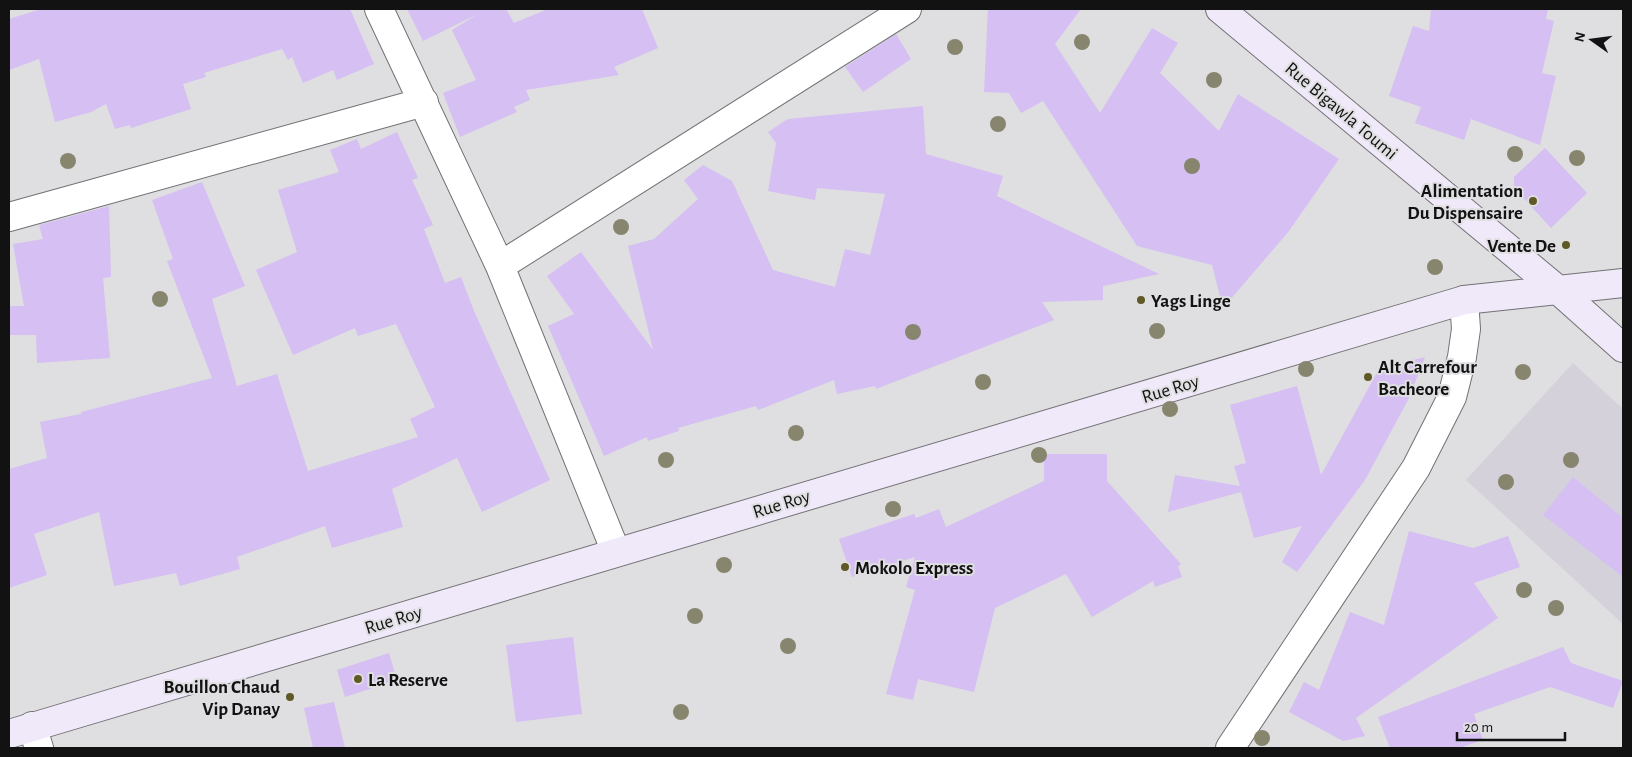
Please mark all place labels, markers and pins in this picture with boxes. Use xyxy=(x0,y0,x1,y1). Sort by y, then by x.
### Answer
place label: Alimentation Du Dispensaire xyxy=(1407,182,1523,223)
marker: Alimentation Du Dispensaire xyxy=(1527,195,1539,207)
place label: Vente De xyxy=(1487,237,1556,256)
marker: Vente De xyxy=(1560,239,1572,251)
place label: Yags Linge xyxy=(1151,292,1231,311)
marker: Yags Linge xyxy=(1135,294,1147,306)
place label: Alt Carrefour Bacheore xyxy=(1378,358,1477,399)
marker: Alt Carrefour Bacheore xyxy=(1362,371,1374,383)
place label: Mokolo Express xyxy=(855,559,973,578)
marker: Mokolo Express xyxy=(839,561,851,573)
place label: La Reserve xyxy=(368,671,448,690)
marker: La Reserve xyxy=(352,673,364,685)
place label: Bouillon Chaud Vip Danay xyxy=(164,678,280,719)
marker: Bouillon Chaud Vip Danay xyxy=(284,691,296,703)

